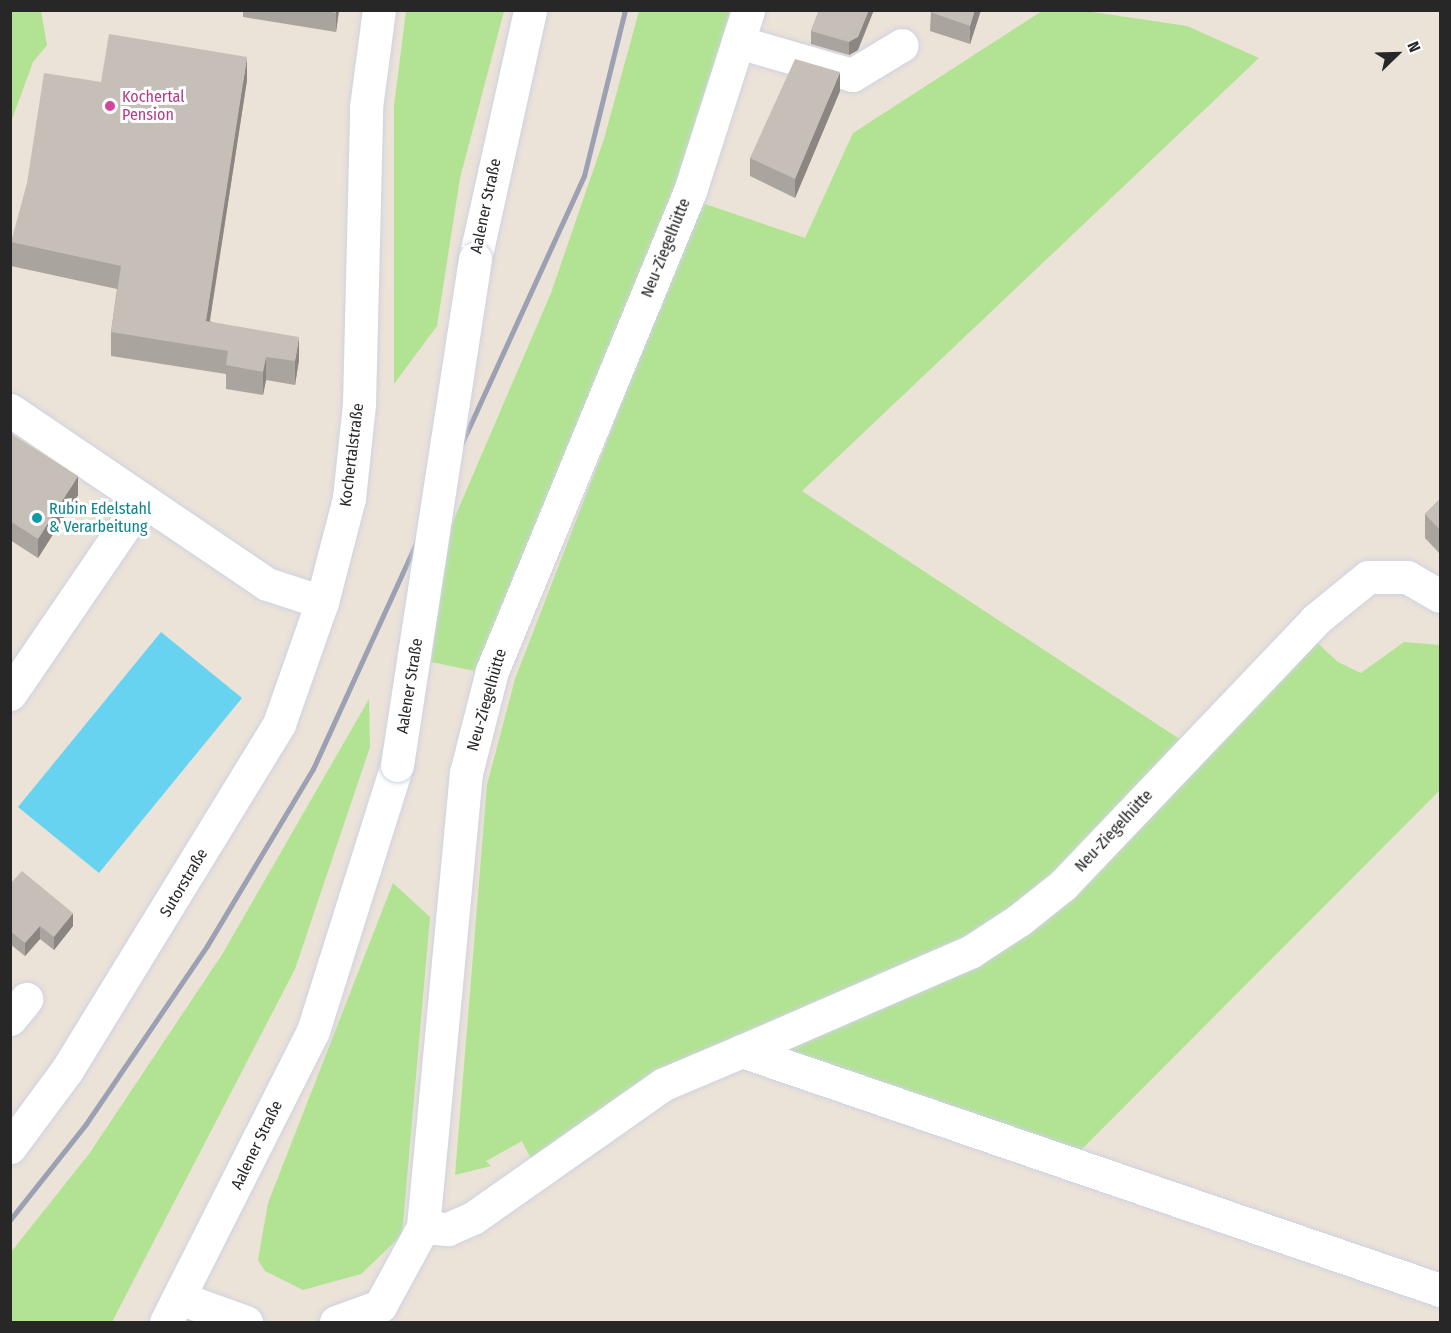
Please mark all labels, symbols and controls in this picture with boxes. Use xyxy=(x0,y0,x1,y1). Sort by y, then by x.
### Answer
north arrow xyxy=(1367,24,1427,84)
text: N xyxy=(1403,39,1425,55)
place label: Kochertal Pension xyxy=(122,87,184,125)
marker: Kochertal Pension xyxy=(103,99,117,113)
street label: Aalener Straße xyxy=(467,157,505,255)
street label: Neu-Ziegelhütte xyxy=(637,196,695,300)
street label: Kochertalstraße xyxy=(336,402,368,508)
place label: Rubin Edelstahl & Verarbeitung xyxy=(49,499,151,537)
marker: Rubin Edelstahl & Verarbeitung xyxy=(30,511,44,525)
street label: Aalener Straße xyxy=(393,637,427,735)
street label: Neu-Ziegelhütte xyxy=(463,647,511,753)
street label: Neu-Ziegelhütte xyxy=(1071,786,1157,876)
street label: Sutorstraße xyxy=(156,845,212,921)
street label: Aalener Straße xyxy=(227,1097,287,1193)

